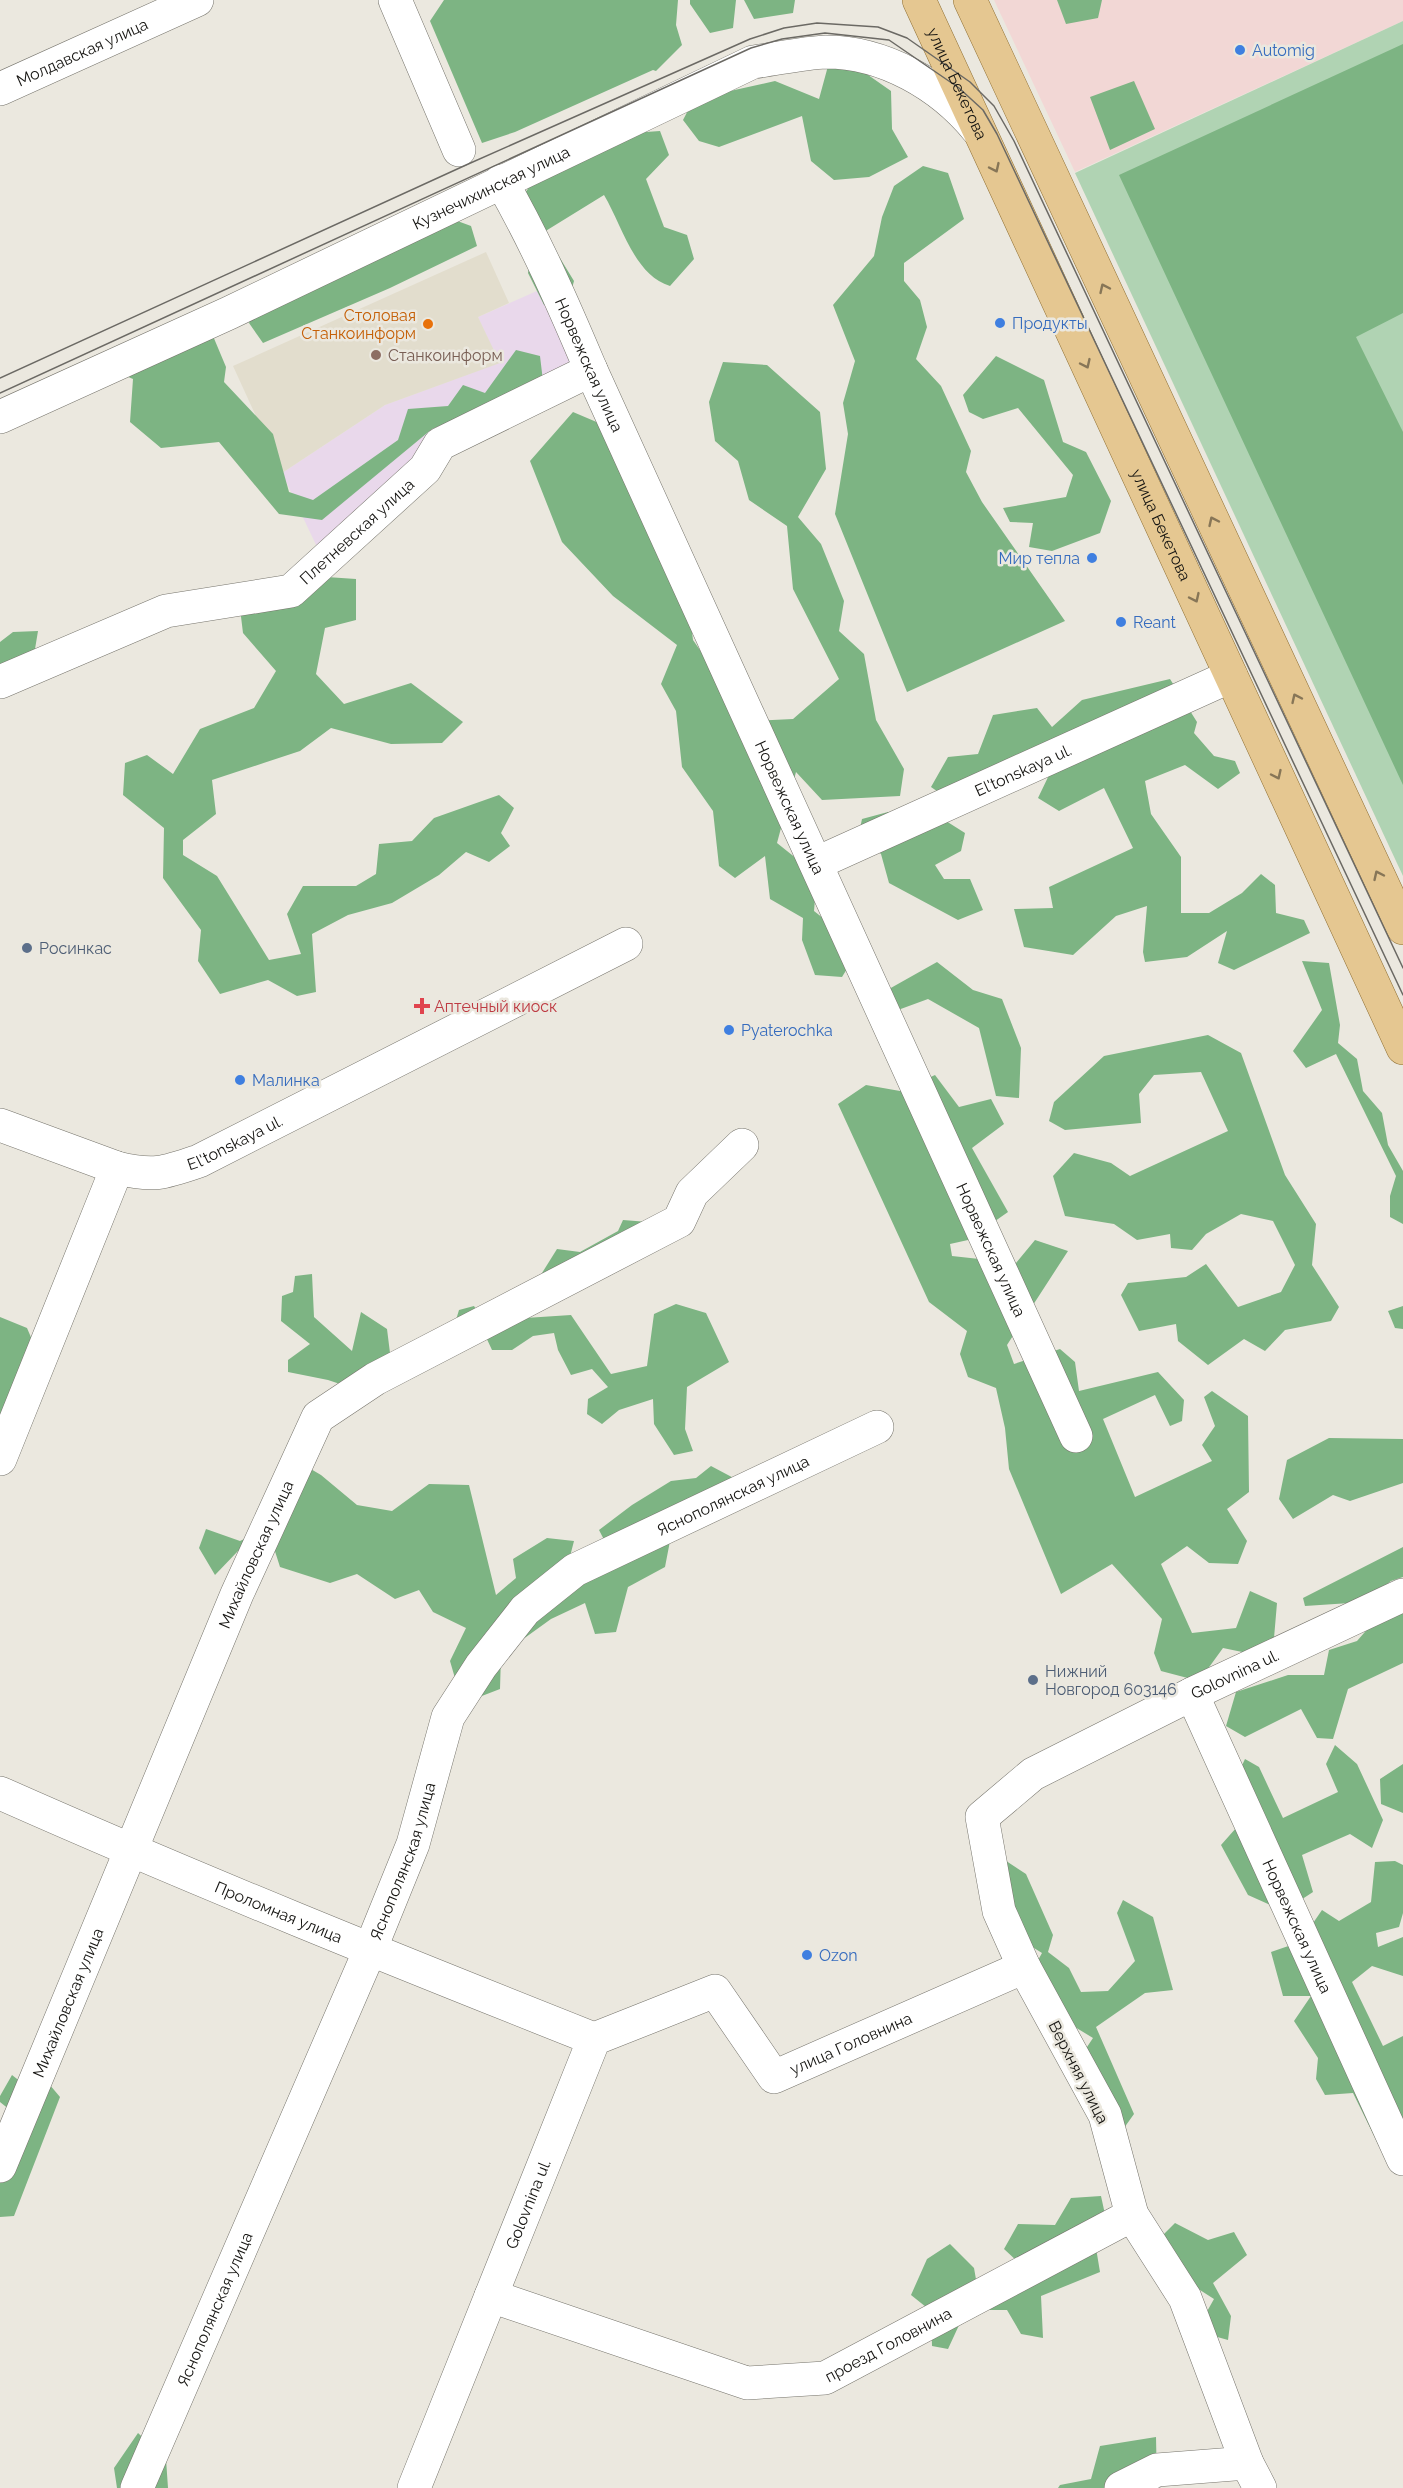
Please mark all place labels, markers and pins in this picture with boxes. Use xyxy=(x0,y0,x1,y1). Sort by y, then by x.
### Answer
place label: Automig xyxy=(1252,41,1315,60)
marker: Automig xyxy=(1233,43,1247,57)
place label: Столовая Станкоинформ xyxy=(301,306,416,343)
place label: Продукты xyxy=(1012,314,1088,333)
marker: Продукты xyxy=(993,316,1007,330)
marker: Столовая Станкоинформ xyxy=(421,317,435,331)
place label: Станкоинформ xyxy=(388,346,503,365)
marker: Станкоинформ xyxy=(369,348,383,362)
place label: Мир тепла xyxy=(999,549,1080,568)
marker: Мир тепла xyxy=(1085,551,1099,565)
place label: Reant xyxy=(1133,613,1177,632)
marker: Reant xyxy=(1114,615,1128,629)
place label: Росинкас xyxy=(39,939,112,958)
marker: Росинкас xyxy=(20,941,34,955)
place label: Аптечный киоск xyxy=(434,997,557,1016)
marker: Аптечный киоск xyxy=(415,999,429,1013)
place label: Pyaterochka xyxy=(741,1021,833,1040)
marker: Pyaterochka xyxy=(722,1023,736,1037)
place label: Малинка xyxy=(252,1071,320,1090)
marker: Малинка xyxy=(233,1073,247,1087)
place label: Нижний Новгород 603146 xyxy=(1045,1662,1177,1699)
marker: Нижний Новгород 603146 xyxy=(1026,1673,1040,1687)
place label: Ozon xyxy=(819,1946,858,1965)
marker: Ozon xyxy=(800,1948,814,1962)

